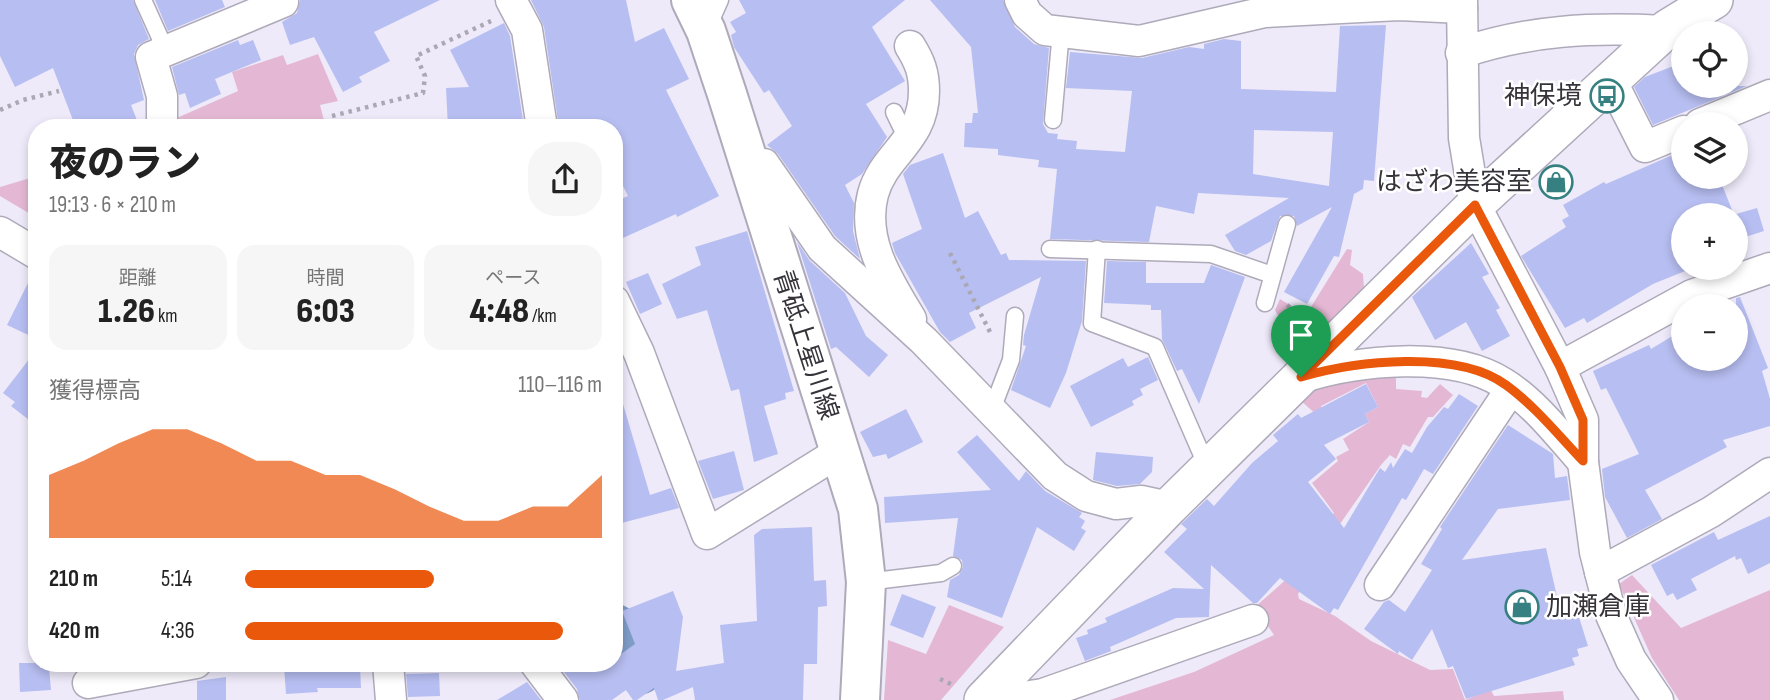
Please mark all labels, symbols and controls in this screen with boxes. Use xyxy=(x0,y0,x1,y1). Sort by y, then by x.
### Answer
map controls xyxy=(1671,21,1748,371)
button: locate xyxy=(1671,21,1748,98)
bus stop icon: 神保境 xyxy=(1588,77,1626,115)
place label: 神保境 xyxy=(1504,81,1582,112)
button: layers xyxy=(1671,112,1748,189)
text: 夜のラン xyxy=(49,142,201,187)
button: share xyxy=(528,142,602,216)
shop icon: はざわ美容室 xyxy=(1537,163,1575,201)
place label: はざわ美容室 xyxy=(1376,167,1532,198)
text: 19:13 · 6 × 210 m xyxy=(49,191,176,219)
button: + xyxy=(1671,203,1748,280)
street label: 青砥上星川線 xyxy=(766,266,844,424)
text: 距離 xyxy=(119,267,157,290)
text: 時間 xyxy=(306,267,345,290)
text: ペース xyxy=(485,267,541,290)
text: 1.26 xyxy=(98,290,155,333)
text: 6:03 xyxy=(296,290,355,333)
text: 4:48 xyxy=(470,290,529,333)
button: − xyxy=(1671,294,1748,371)
text: km xyxy=(155,305,178,328)
text: /km xyxy=(529,305,557,328)
pin xyxy=(1271,305,1331,377)
icon: arrive xyxy=(1282,316,1320,354)
text: 110–116 m xyxy=(518,371,602,399)
text: 獲得標高 xyxy=(49,377,141,405)
text: 210 m xyxy=(49,565,98,593)
text: 5:14 xyxy=(161,565,192,593)
shop icon: 加瀬倉庫 xyxy=(1503,588,1541,626)
place label: 加瀬倉庫 xyxy=(1546,592,1650,623)
text: 420 m xyxy=(49,617,100,645)
text: 4:36 xyxy=(161,617,195,645)

